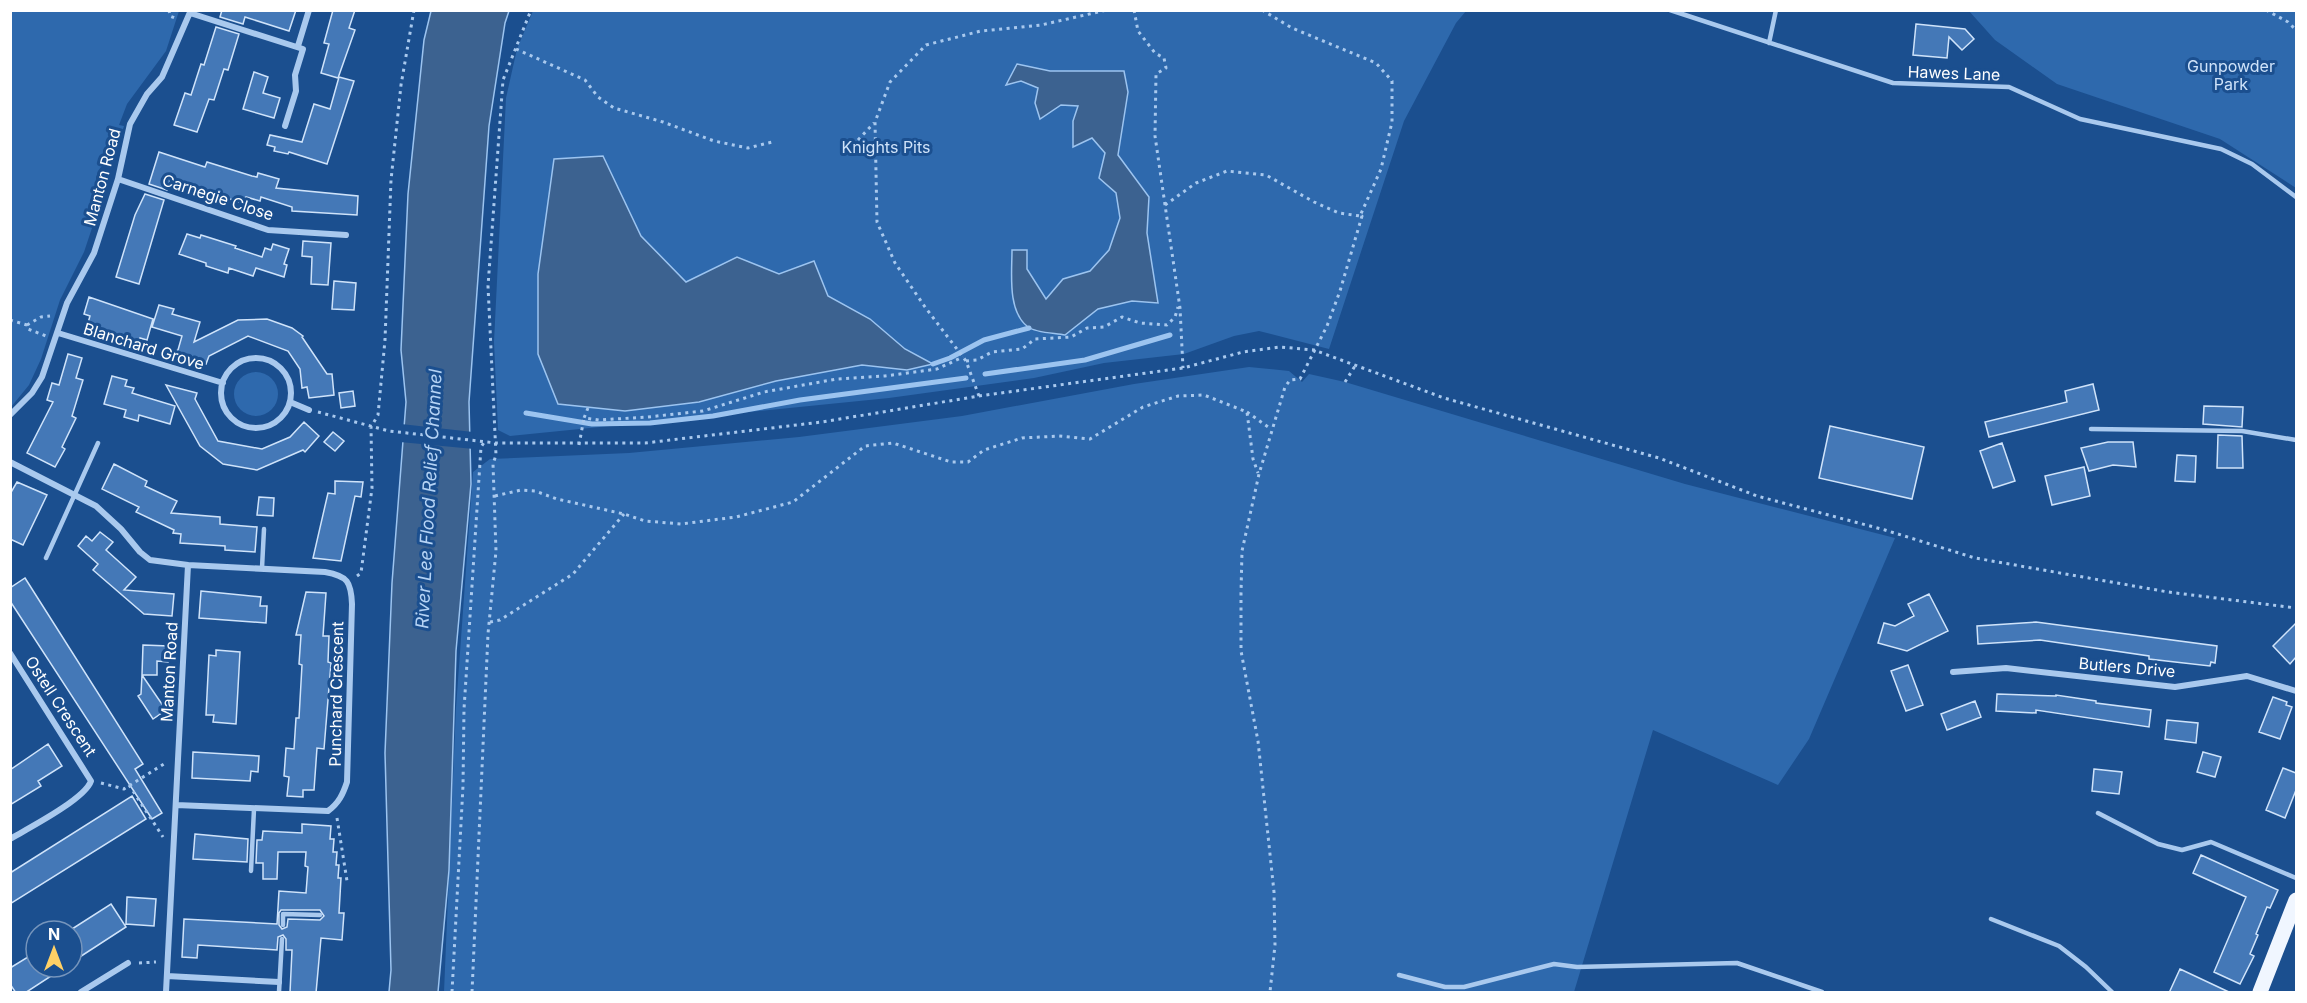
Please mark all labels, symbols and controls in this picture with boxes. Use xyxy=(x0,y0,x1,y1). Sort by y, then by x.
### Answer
park label: Gunpowder Park xyxy=(2187,56,2275,94)
street label: Hawes Lane xyxy=(1907,61,2001,85)
street label: Manton Road xyxy=(79,126,125,228)
park label: Knights Pits xyxy=(842,137,931,157)
street label: Carnegie Close xyxy=(160,170,276,224)
street label: Blanchard Grove xyxy=(81,318,207,374)
water label: River Lee Flood Relief Channel xyxy=(411,368,446,629)
street label: Manton Road xyxy=(156,621,182,723)
street label: Punchard Crescent xyxy=(325,621,347,767)
street label: Ostell Crescent xyxy=(21,652,101,760)
street label: Butlers Drive xyxy=(2078,653,2176,681)
north arrow xyxy=(24,919,84,979)
text: N xyxy=(48,924,60,944)

